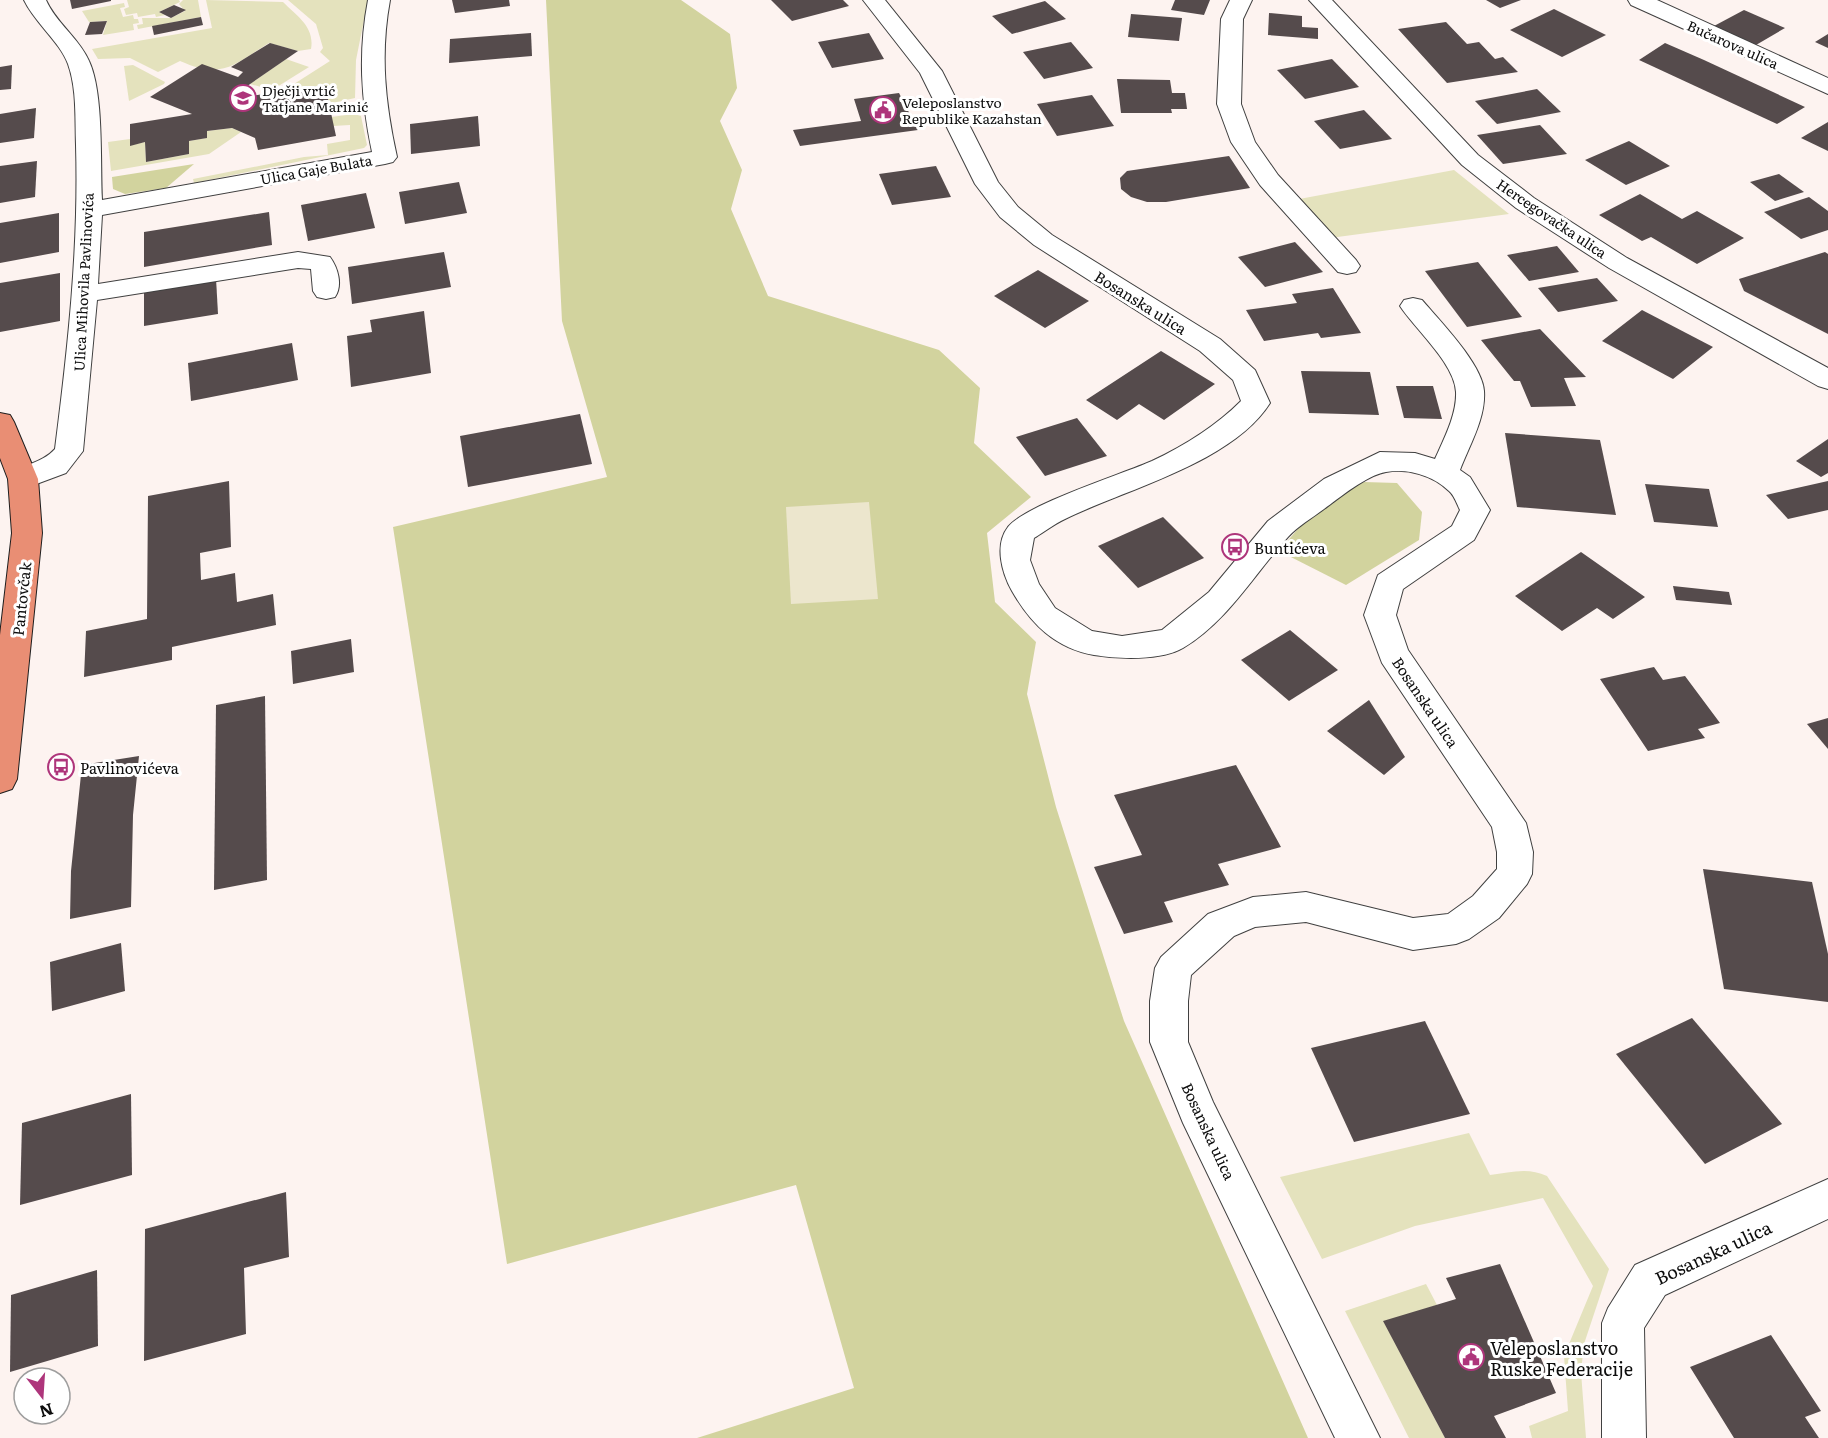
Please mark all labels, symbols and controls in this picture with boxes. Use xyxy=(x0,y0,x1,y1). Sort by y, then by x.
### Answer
street label: Bučarova ulica xyxy=(1684,15,1782,73)
place label: Dječji vrtić Tatjane Marinić xyxy=(262,80,368,116)
school or university icon: Dječji vrtić Tatjane Marinić xyxy=(228,83,258,113)
place label: Veleposlanstvo Republike Kazahstan xyxy=(902,92,1042,128)
public building icon: Veleposlanstvo Republike Kazahstan xyxy=(868,95,898,125)
street label: Ulica Gaje Bulata xyxy=(258,149,374,189)
street label: Hercegovačka ulica xyxy=(1493,174,1611,263)
street label: Ulica Mihovila Pavlinovića xyxy=(68,192,98,372)
street label: Bosanska ulica xyxy=(1090,264,1192,340)
bus stop icon: Buntićeva xyxy=(1220,532,1250,562)
place label: Buntićeva xyxy=(1254,536,1327,559)
street label: Pantovčak xyxy=(6,560,36,637)
street label: Bosanska ulica xyxy=(1387,652,1465,753)
bus stop icon: Pavlinovićeva xyxy=(46,752,76,782)
place label: Pavlinovićeva xyxy=(80,756,180,779)
street label: Bosanska ulica xyxy=(1176,1079,1242,1184)
street label: Bosanska ulica xyxy=(1650,1213,1776,1291)
place label: Veleposlanstvo Ruske Federacije xyxy=(1490,1334,1633,1382)
public building icon: Veleposlanstvo Ruske Federacije xyxy=(1456,1342,1486,1372)
north arrow xyxy=(12,1366,72,1426)
text: N xyxy=(37,1398,57,1425)

